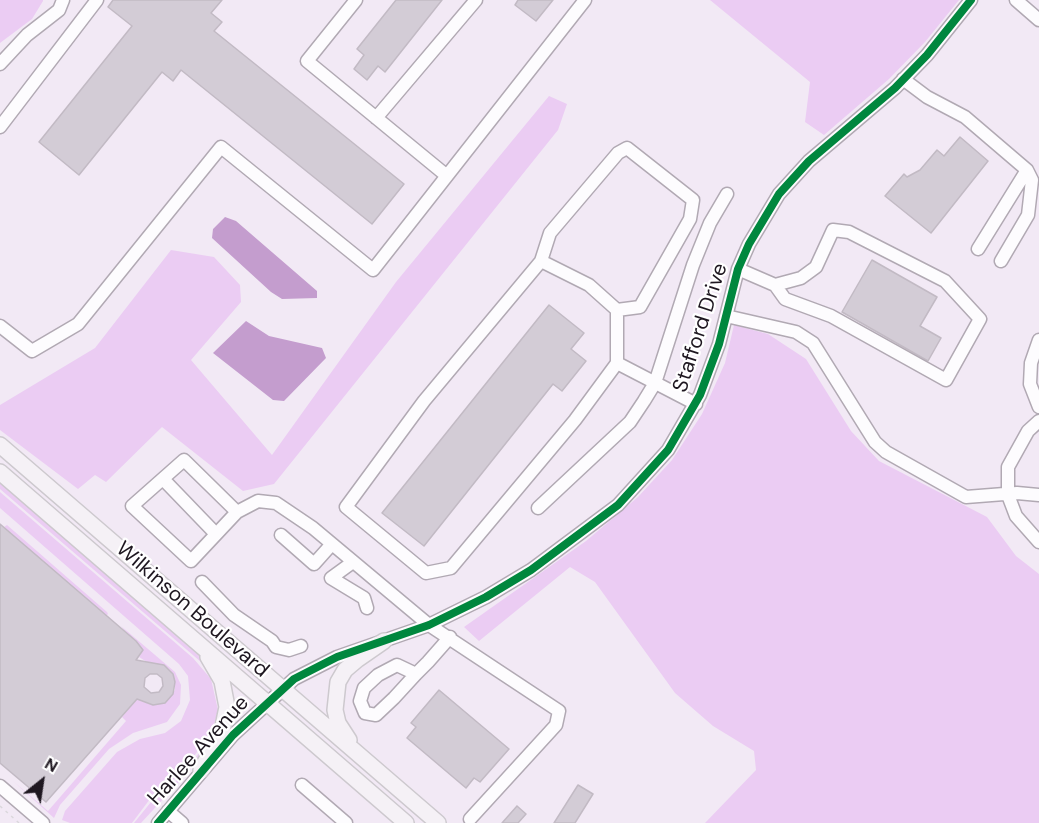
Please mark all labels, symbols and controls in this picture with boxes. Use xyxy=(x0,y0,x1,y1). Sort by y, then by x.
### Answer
street label: Stafford Drive xyxy=(668,260,734,396)
street label: Wilkinson Boulevard xyxy=(110,537,274,683)
street label: Harlee Avenue xyxy=(143,691,255,811)
north arrow xyxy=(12,751,72,811)
text: N xyxy=(41,753,62,777)

